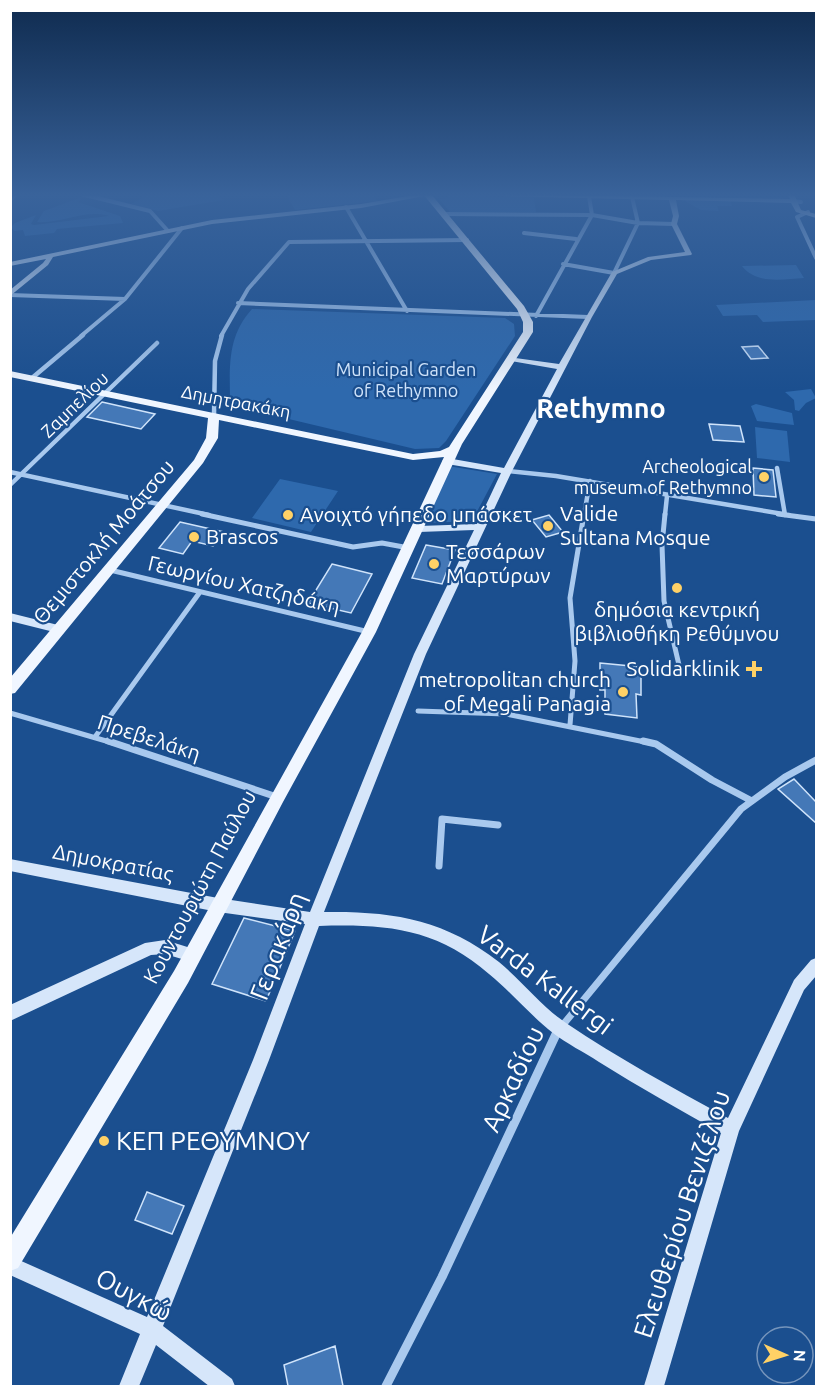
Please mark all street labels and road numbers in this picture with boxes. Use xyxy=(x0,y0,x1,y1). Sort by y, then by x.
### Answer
street label: Ζαμπελίου xyxy=(37,367,112,441)
street label: Δημητρακάκη xyxy=(180,381,293,421)
street label: Θεμιστοκλή Μοάτσου xyxy=(28,454,179,628)
street label: Γεωργίου Χατζηδάκη xyxy=(146,550,343,618)
street label: Πρεβελάκη xyxy=(95,709,204,765)
street label: Κουντουριώτη Παύλου xyxy=(138,786,260,987)
street label: Δημοκρατίας xyxy=(51,839,176,886)
street label: Γερακάρη xyxy=(244,888,311,1004)
street label: Varda Kallergi xyxy=(472,919,619,1040)
street label: Αρκαδίου xyxy=(476,1021,550,1136)
street label: Ελευθερίου Βενιζέλου xyxy=(628,1086,736,1342)
street label: Ουγκώ xyxy=(91,1262,177,1327)

